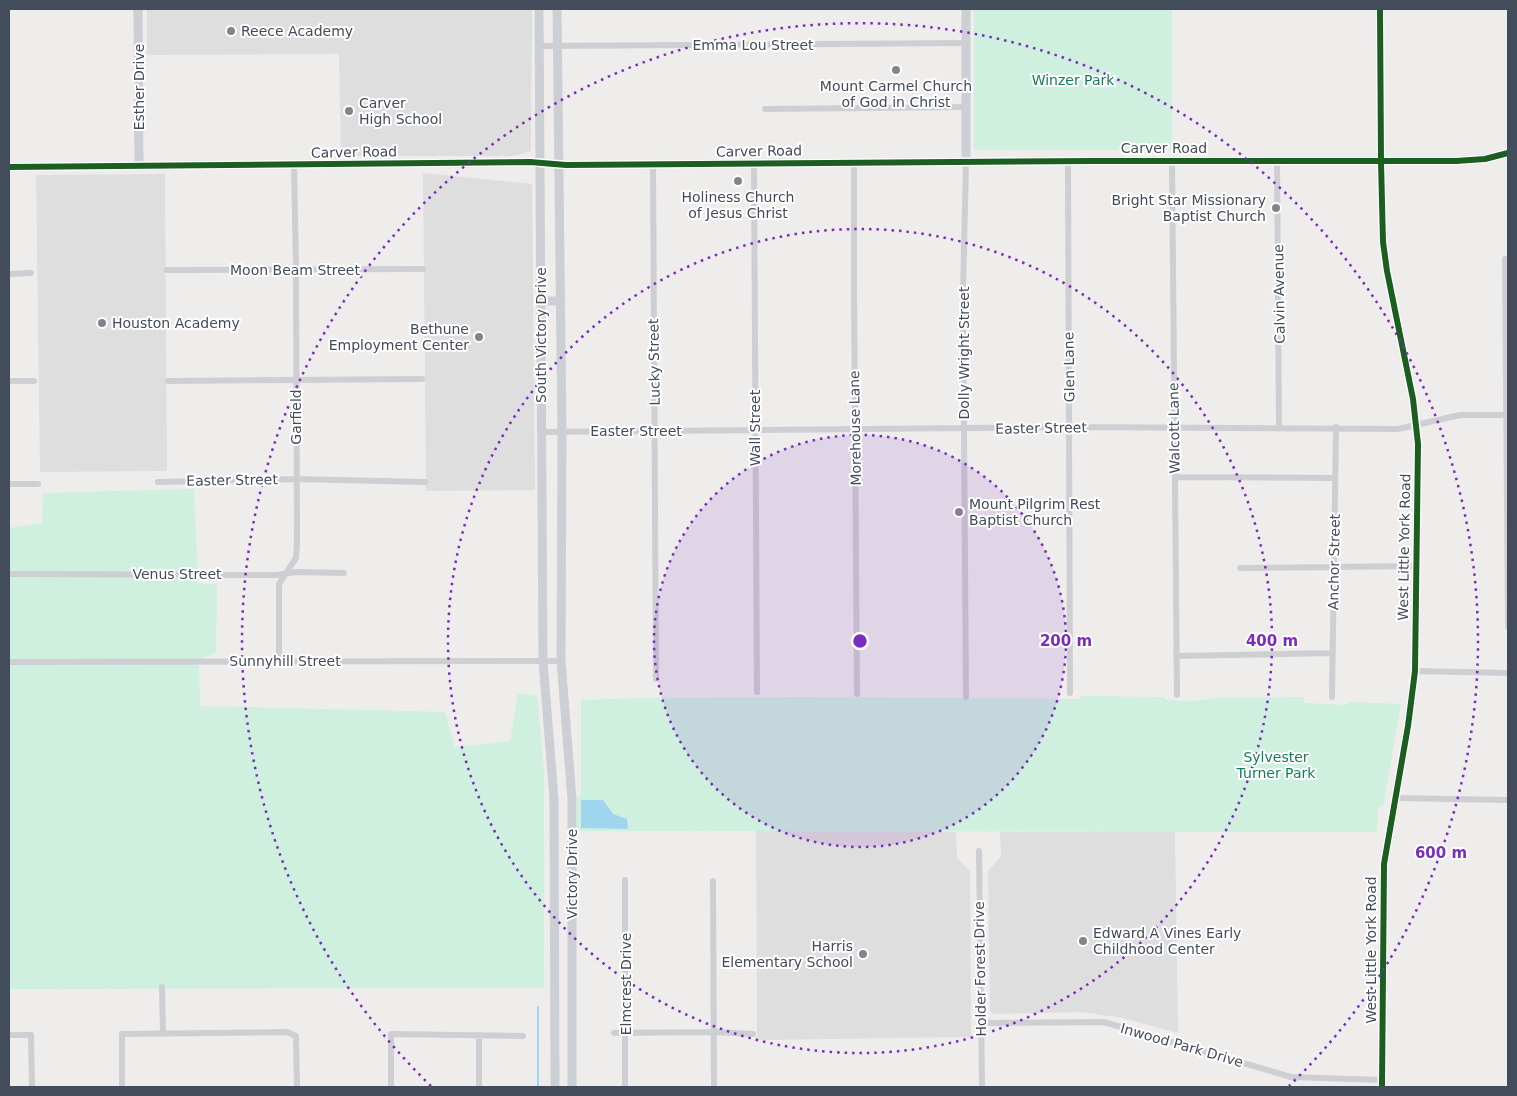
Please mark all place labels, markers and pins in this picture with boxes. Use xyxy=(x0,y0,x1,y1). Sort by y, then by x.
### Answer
place label: Reece Academy xyxy=(241,23,353,39)
marker: Reece Academy xyxy=(225,25,237,37)
marker: Mount Carmel Church of God in Christ xyxy=(890,64,902,76)
place label: Mount Carmel Church of God in Christ xyxy=(820,78,972,110)
place label: Carver High School xyxy=(359,95,442,127)
marker: Carver High School xyxy=(343,105,355,117)
marker: Holiness Church of Jesus Christ xyxy=(732,175,744,187)
place label: Holiness Church of Jesus Christ xyxy=(682,189,794,221)
place label: Bright Star Missionary Baptist Church xyxy=(1111,192,1266,224)
marker: Bright Star Missionary Baptist Church xyxy=(1270,202,1282,214)
place label: Houston Academy xyxy=(112,315,240,331)
marker: Houston Academy xyxy=(96,317,108,329)
place label: Bethune Employment Center xyxy=(329,321,469,353)
marker: Bethune Employment Center xyxy=(473,331,485,343)
place label: Mount Pilgrim Rest Baptist Church xyxy=(969,496,1101,528)
marker: Mount Pilgrim Rest Baptist Church xyxy=(953,506,965,518)
centre of rings xyxy=(851,632,869,650)
place label: Edward A Vines Early Childhood Center xyxy=(1093,925,1241,957)
marker: Edward A Vines Early Childhood Center xyxy=(1077,935,1089,947)
place label: Harris Elementary School xyxy=(721,938,853,970)
marker: Harris Elementary School xyxy=(857,948,869,960)

